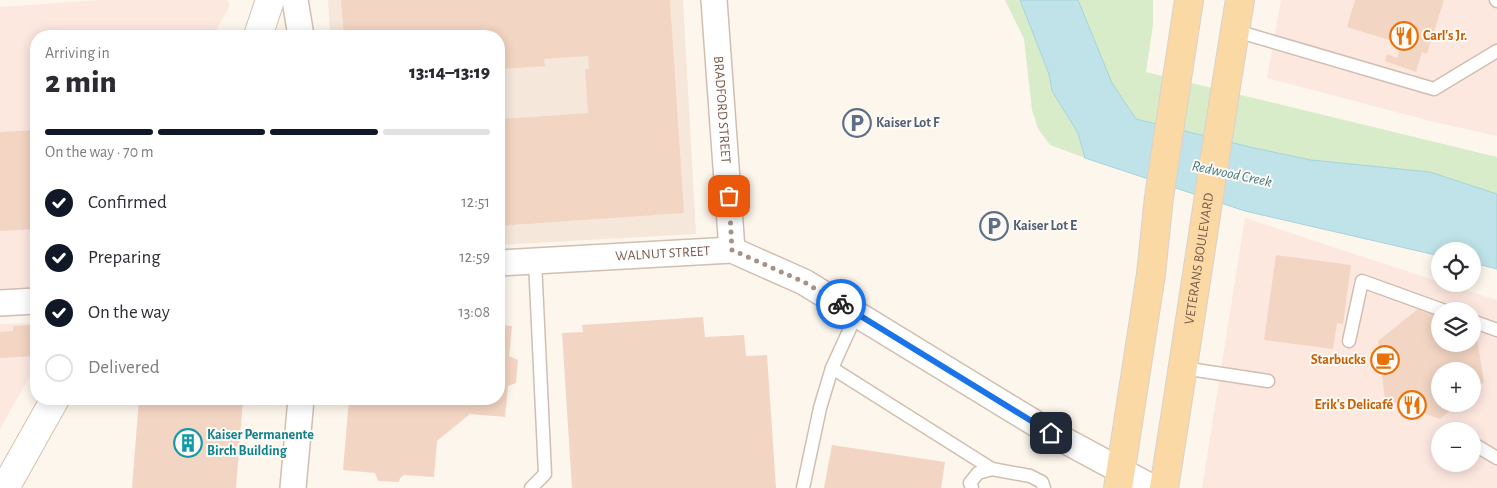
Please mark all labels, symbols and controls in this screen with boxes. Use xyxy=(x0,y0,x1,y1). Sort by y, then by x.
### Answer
restaurant icon: Carl's Jr. xyxy=(1389,21,1419,51)
place label: Carl's Jr. xyxy=(1423,29,1467,43)
text: Arriving in xyxy=(45,45,110,61)
street label: BRADFORD STREET xyxy=(711,55,733,164)
text: 13:14–13:19 xyxy=(409,63,490,82)
text: 2 min xyxy=(45,66,117,98)
parking icon: Kaiser Lot F xyxy=(842,108,872,138)
place label: Kaiser Lot F xyxy=(876,116,940,130)
text: On the way · 70 m xyxy=(45,144,154,160)
water label: Redwood Creek xyxy=(1191,158,1273,190)
pin xyxy=(708,175,750,217)
icon: bag xyxy=(715,182,743,210)
icon: check xyxy=(45,189,73,217)
street label: VETERANS BOULEVARD xyxy=(1182,192,1216,325)
text: Confirmed xyxy=(88,193,167,212)
text: 12:51 xyxy=(461,194,490,210)
parking icon: Kaiser Lot E xyxy=(979,211,1009,241)
place label: Kaiser Lot E xyxy=(1013,219,1077,233)
map controls xyxy=(1431,242,1481,472)
button: locate xyxy=(1431,242,1481,292)
icon: check xyxy=(45,244,73,272)
street label: WALNUT STREET xyxy=(615,244,711,264)
text: Preparing xyxy=(88,248,161,267)
text: 12:59 xyxy=(459,249,490,265)
courier xyxy=(816,279,866,329)
icon: bike xyxy=(827,290,855,318)
icon: check xyxy=(45,299,73,327)
button: layers xyxy=(1431,302,1481,352)
text: On the way xyxy=(88,303,170,322)
text: 13:08 xyxy=(458,304,490,320)
cafe icon: Starbucks xyxy=(1370,345,1400,375)
place label: Starbucks xyxy=(1311,353,1366,367)
text: Delivered xyxy=(88,358,160,377)
button: + xyxy=(1431,362,1481,412)
restaurant icon: Erik's Delicafé xyxy=(1397,390,1427,420)
place label: Erik's Delicafé xyxy=(1314,398,1393,412)
pin xyxy=(1030,412,1072,454)
icon: home xyxy=(1037,419,1065,447)
button: − xyxy=(1431,422,1481,472)
building icon: Kaiser Permanente Birch Building xyxy=(173,428,203,458)
place label: Kaiser Permanente Birch Building xyxy=(207,428,314,458)

